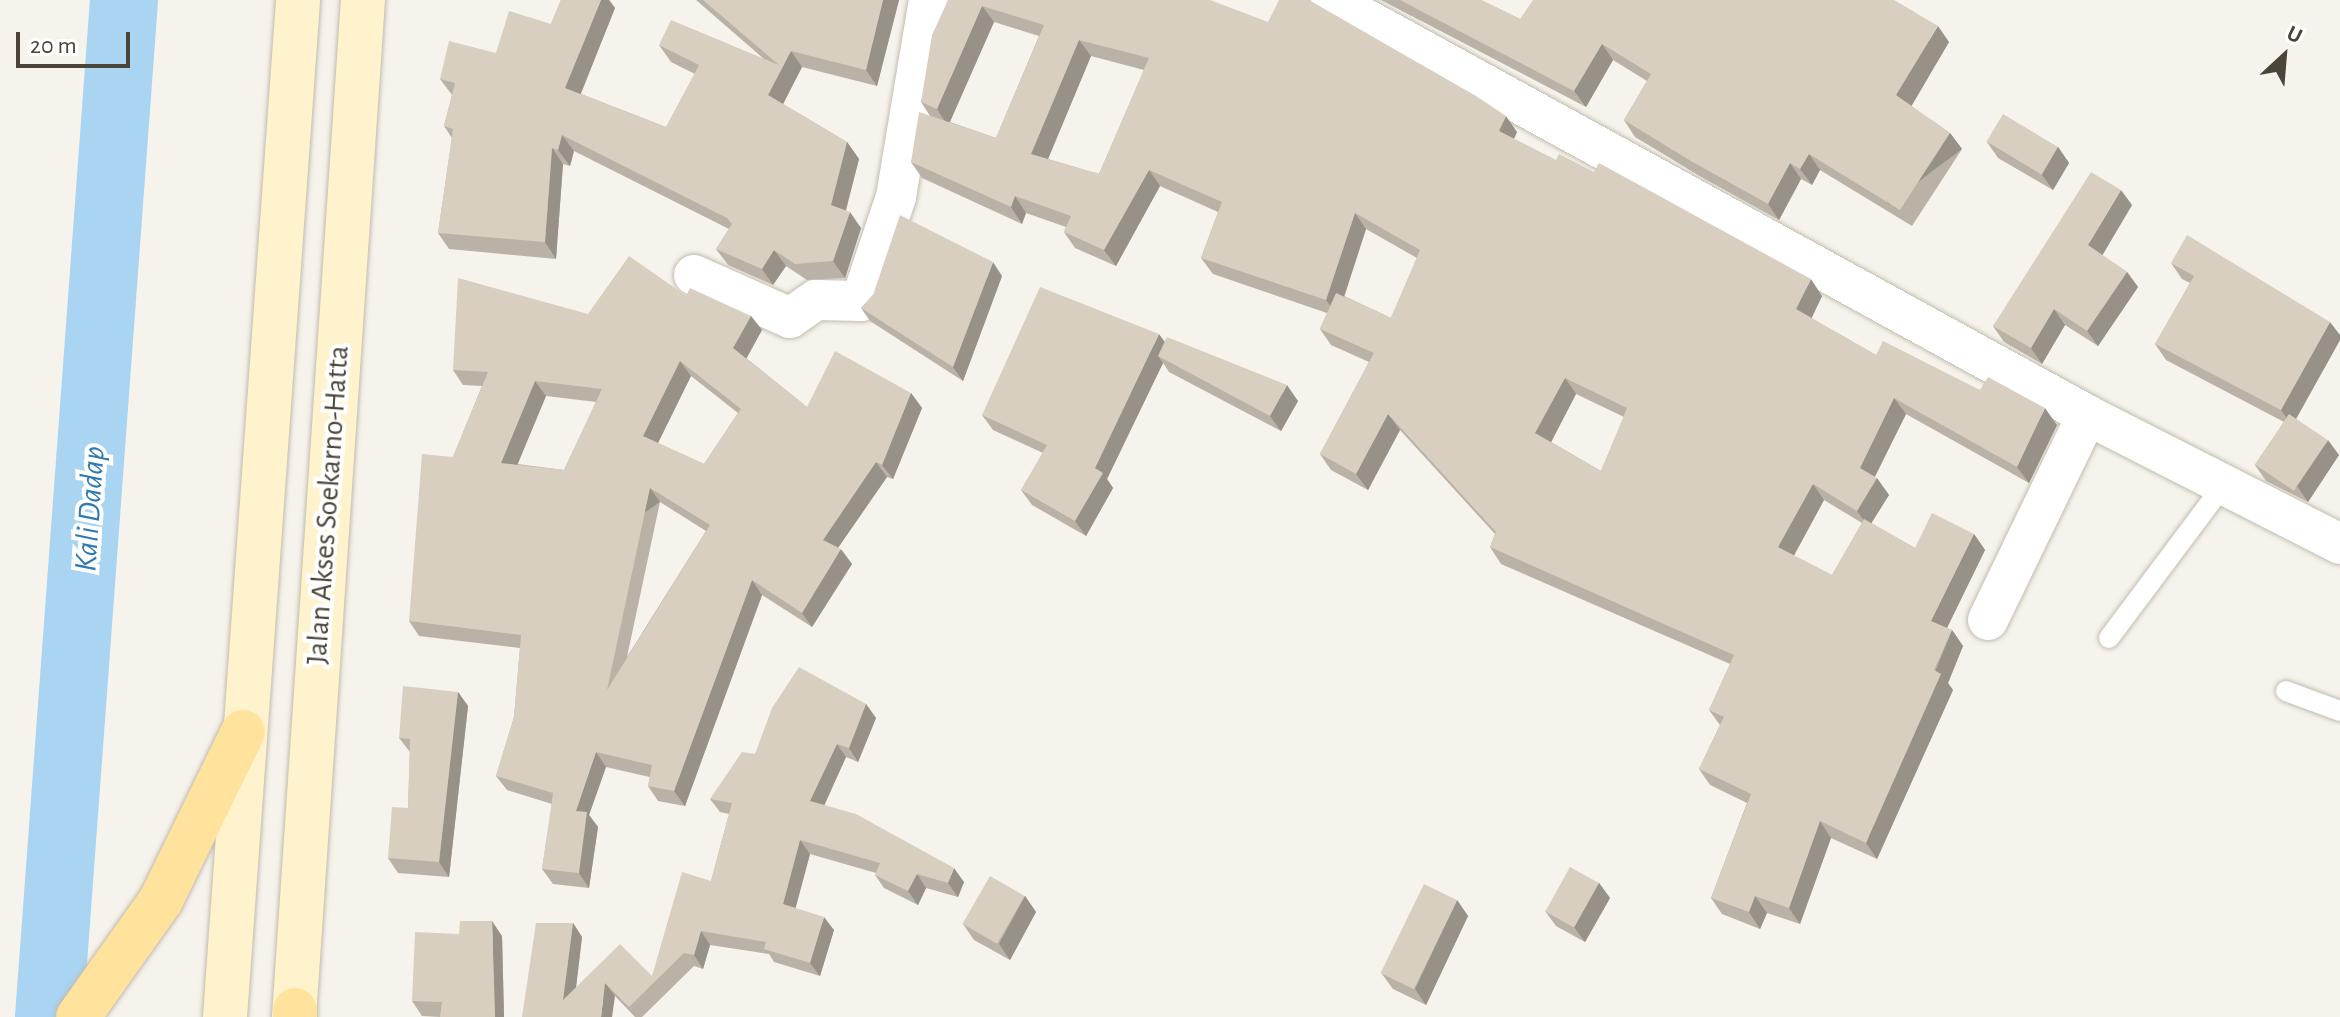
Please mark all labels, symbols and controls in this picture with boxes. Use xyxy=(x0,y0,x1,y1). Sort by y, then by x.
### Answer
scale bar xyxy=(20,16,134,66)
north arrow xyxy=(2244,16,2324,96)
text: U xyxy=(2283,21,2306,47)
text: 20 m xyxy=(30,34,77,58)
street label: Jalan Akses Soekarno-Hatta xyxy=(299,344,357,666)
water label: Kali Dadap xyxy=(66,445,114,573)

